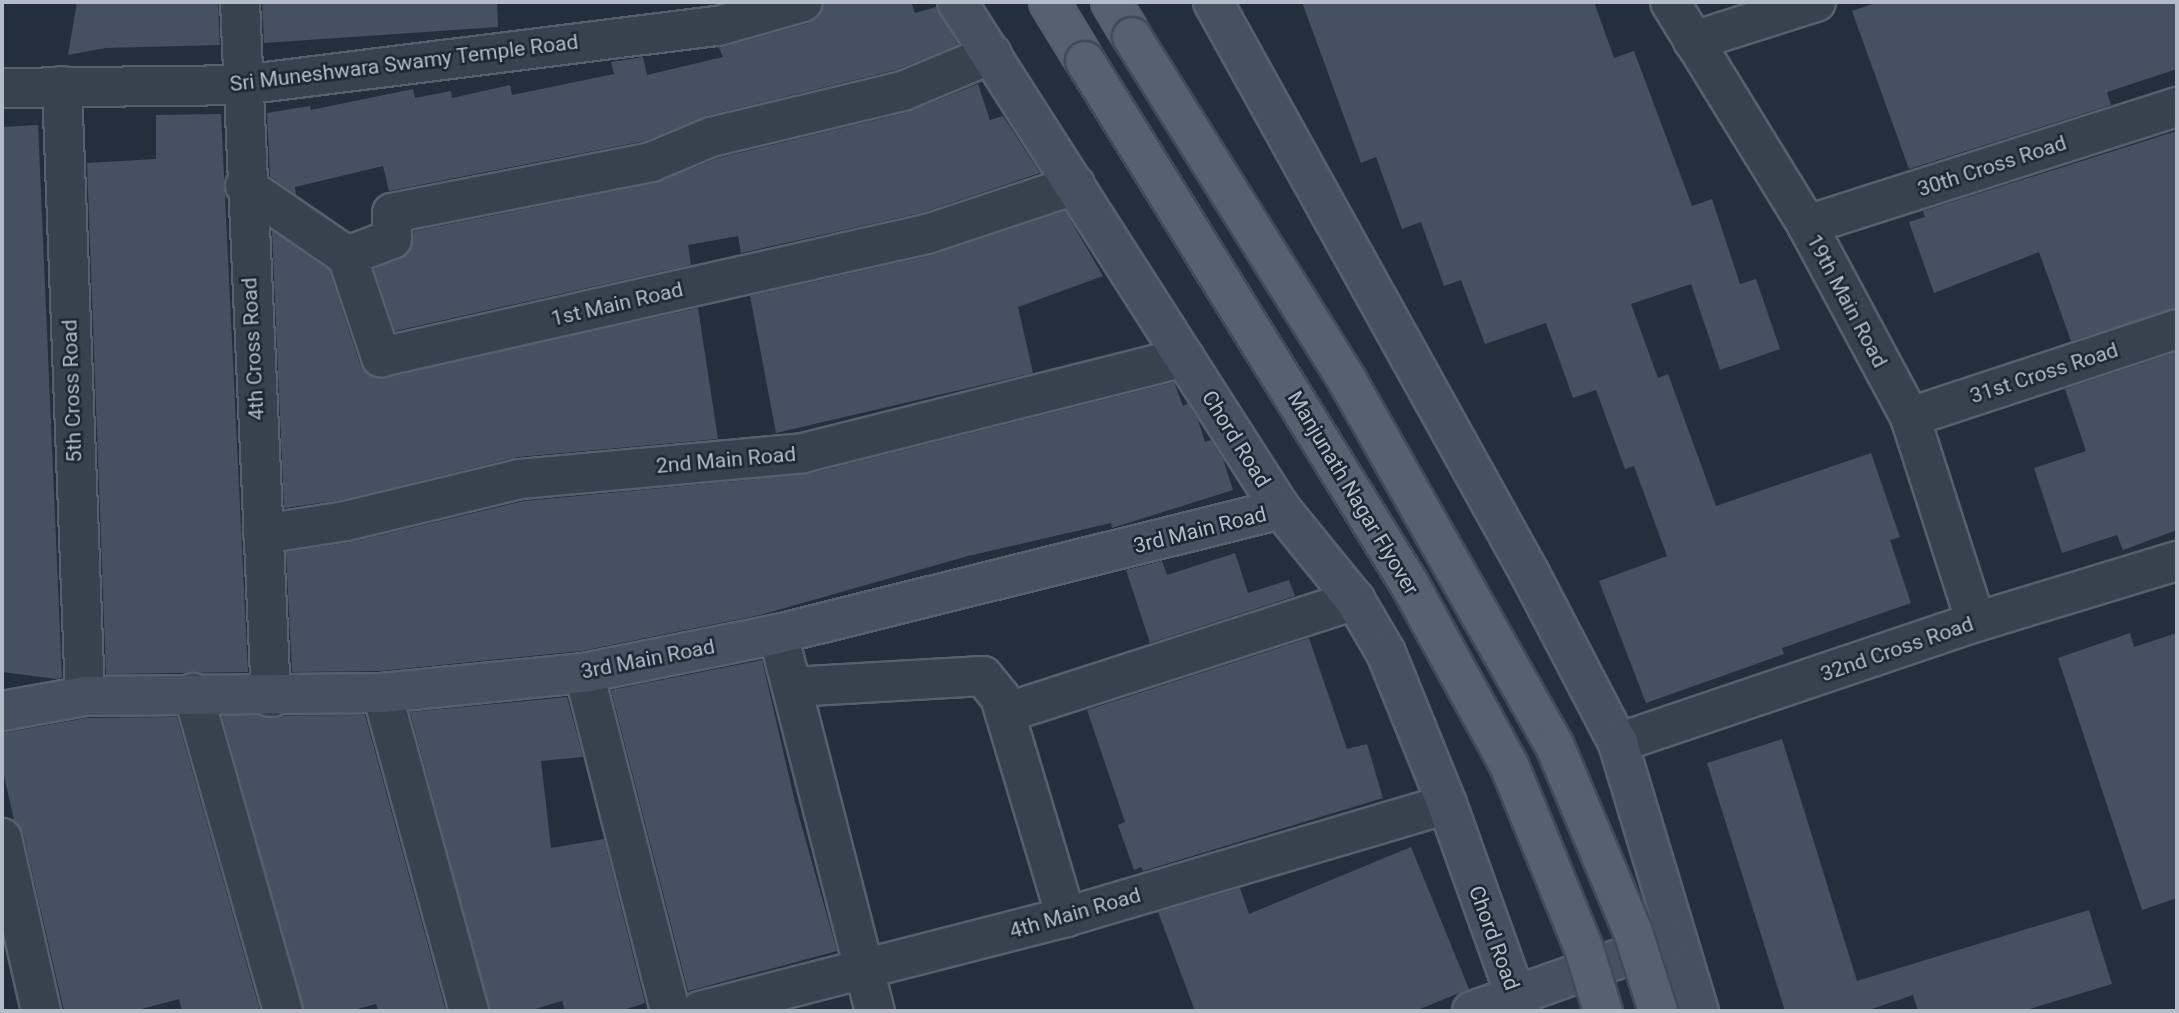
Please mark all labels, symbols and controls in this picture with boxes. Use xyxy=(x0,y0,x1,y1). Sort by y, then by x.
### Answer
street label: Sri Muneshwara Swamy Temple Road xyxy=(228,29,580,97)
street label: 30th Cross Road xyxy=(1914,130,2070,202)
street label: 19th Main Road xyxy=(1801,230,1893,372)
street label: 4th Cross Road xyxy=(237,277,269,421)
street label: 1st Main Road xyxy=(549,277,685,331)
street label: 5th Cross Road xyxy=(57,319,87,463)
street label: 31st Cross Road xyxy=(1967,337,2121,409)
street label: Chord Road xyxy=(1196,386,1276,492)
street label: Manjunath Nagar Flyover xyxy=(1282,387,1424,599)
street label: 2nd Main Road xyxy=(655,441,797,479)
street label: 3rd Main Road xyxy=(1131,501,1269,559)
street label: 32nd Cross Road xyxy=(1817,611,1977,687)
street label: 3rd Main Road xyxy=(579,634,717,684)
street label: 4th Main Road xyxy=(1006,882,1144,944)
street label: Chord Road xyxy=(1463,882,1525,994)

